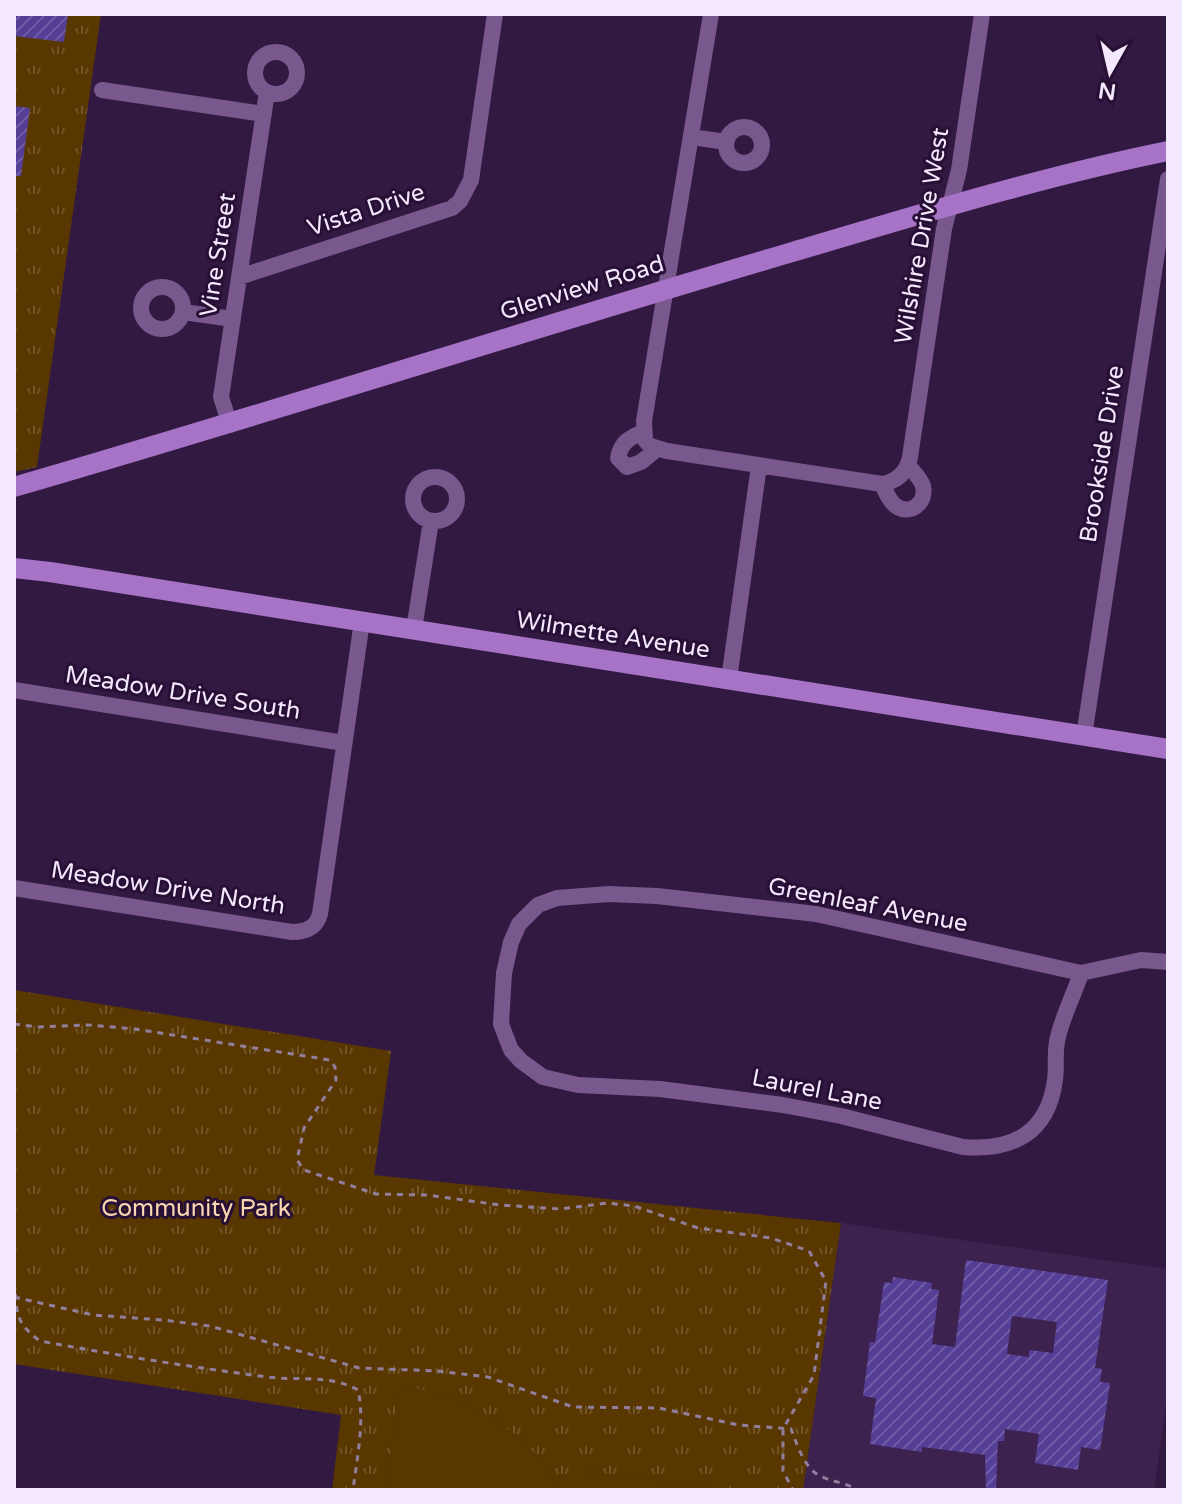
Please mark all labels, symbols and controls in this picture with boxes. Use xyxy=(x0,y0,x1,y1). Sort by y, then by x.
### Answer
north arrow xyxy=(1070,32,1150,112)
text: N xyxy=(1097,77,1118,105)
street label: Wilshire Drive West xyxy=(889,125,955,347)
street label: Vista Drive xyxy=(304,177,428,243)
street label: Vine Street xyxy=(194,191,242,319)
street label: Glenview Road xyxy=(497,249,667,327)
street label: Brookside Drive xyxy=(1074,363,1130,545)
street label: Wilmette Avenue xyxy=(514,605,712,665)
street label: Meadow Drive South xyxy=(63,660,303,726)
street label: Meadow Drive North xyxy=(49,855,287,921)
street label: Greenleaf Avenue xyxy=(766,871,970,939)
street label: Laurel Lane xyxy=(749,1063,885,1117)
park label: Community Park xyxy=(101,1194,291,1223)

